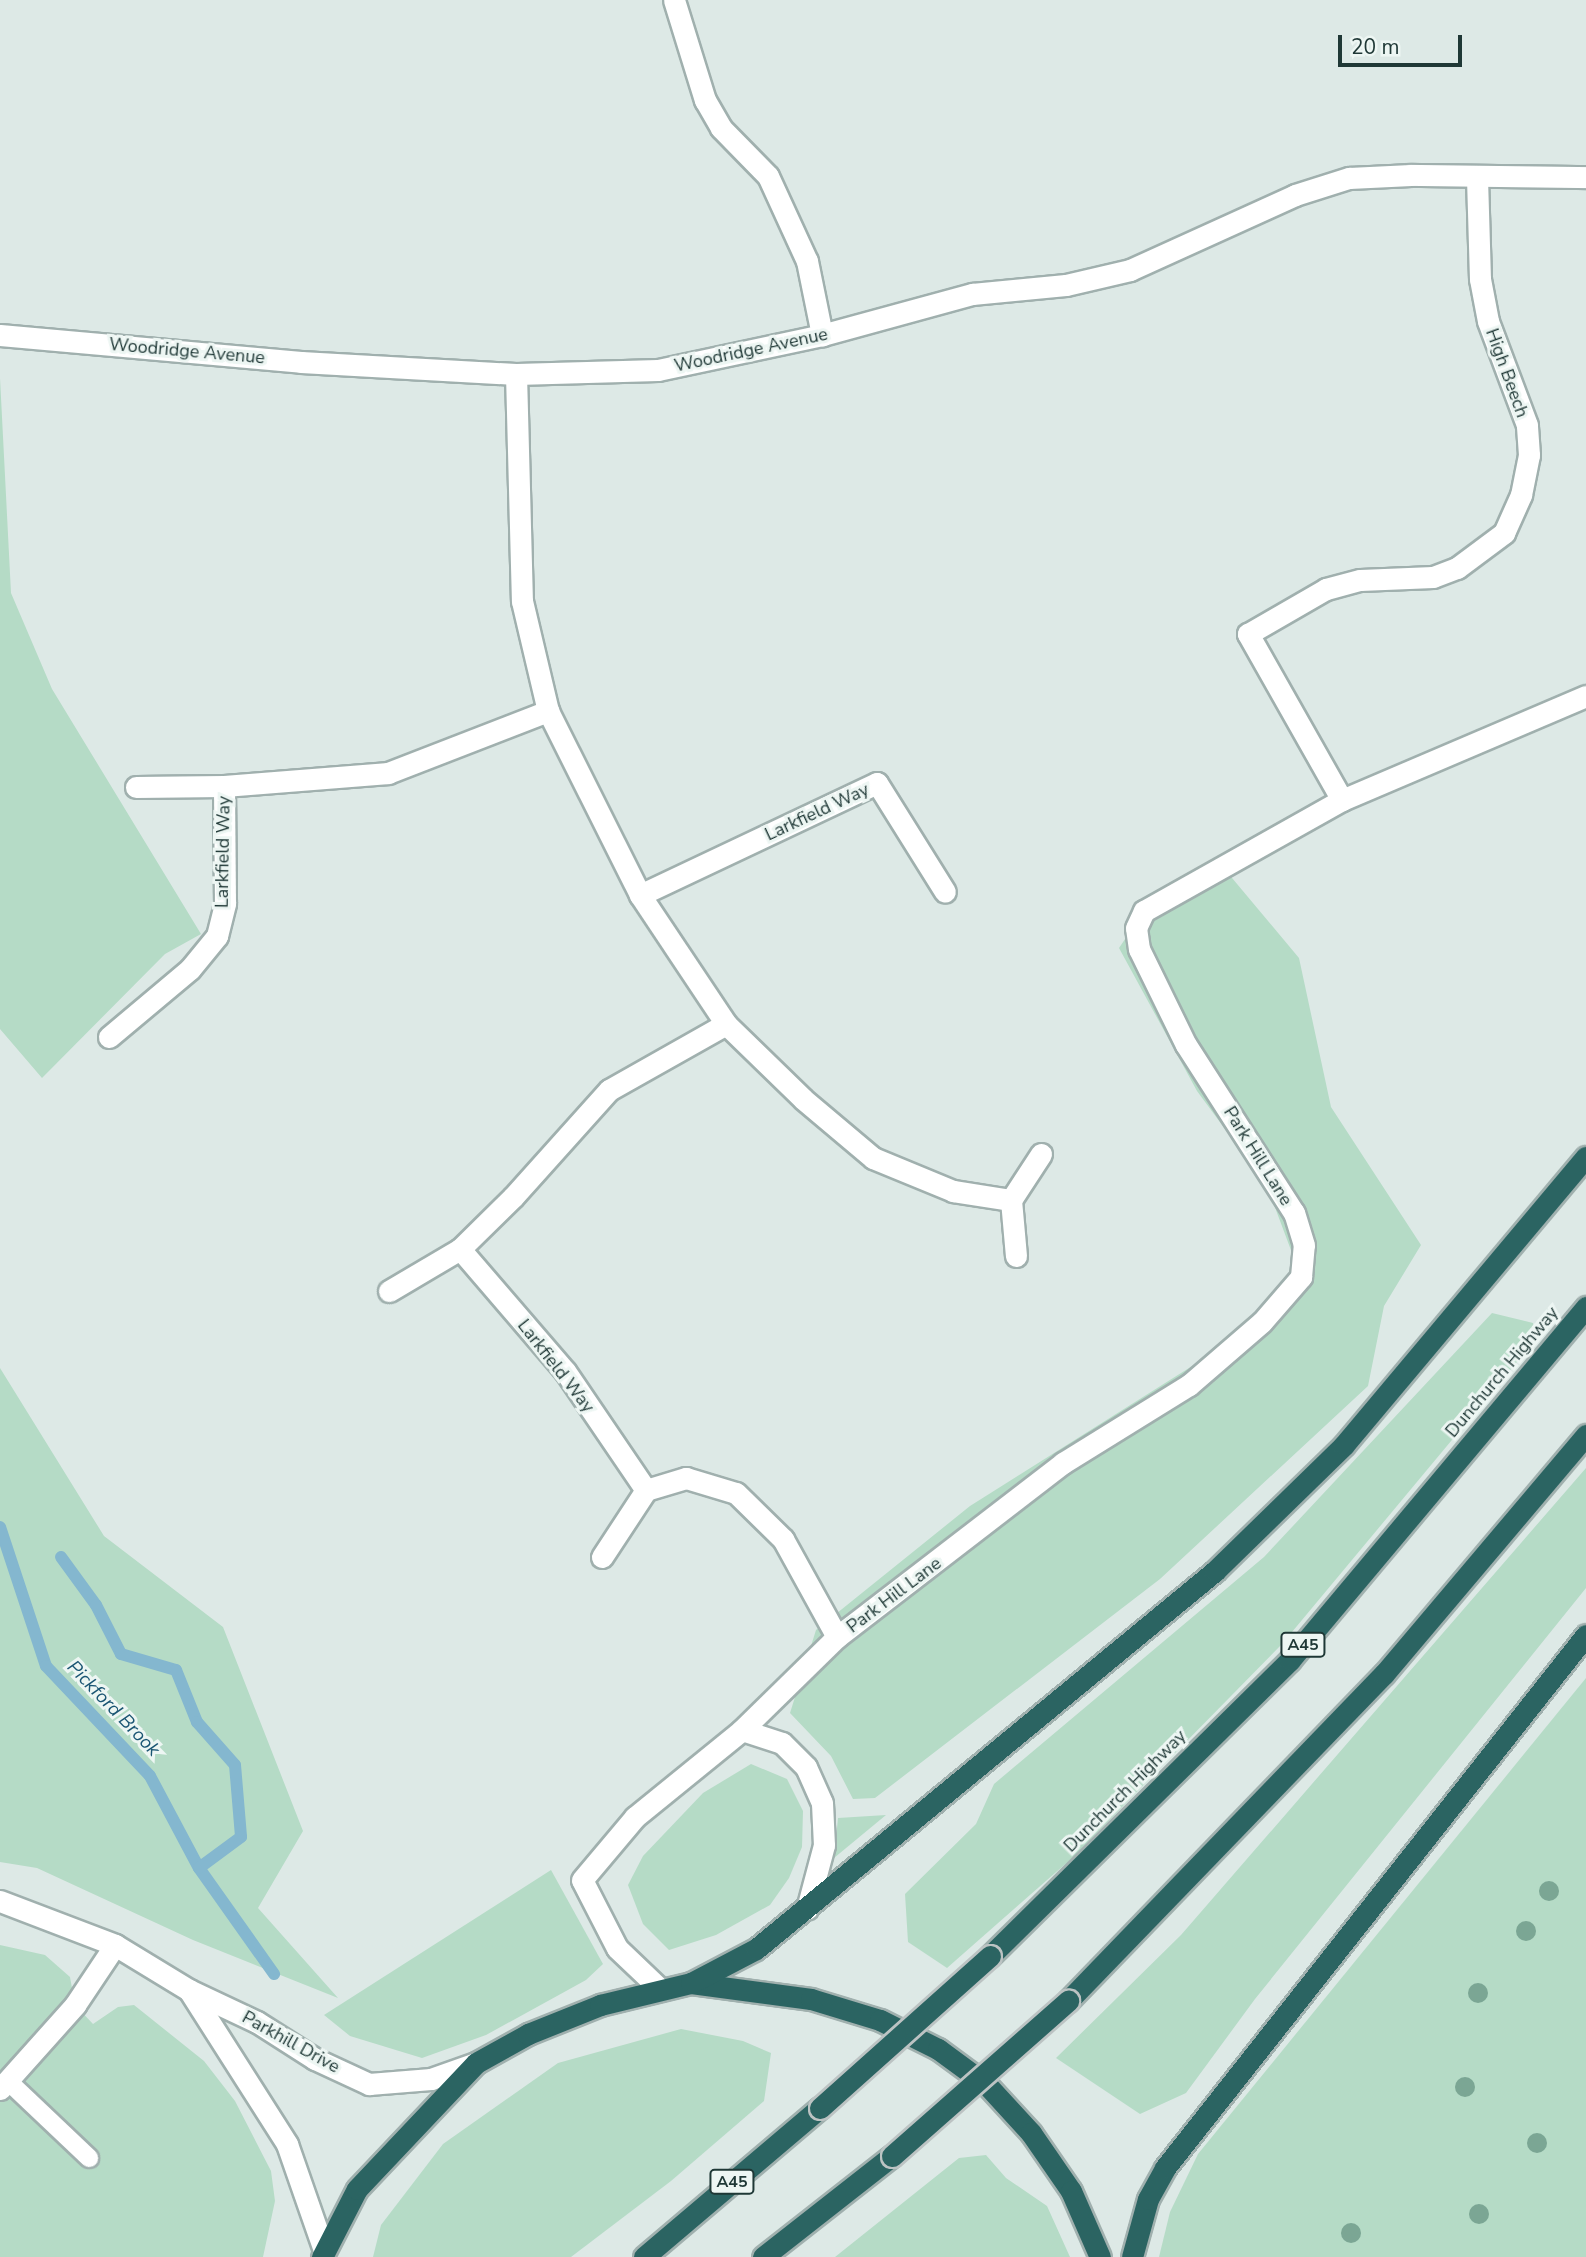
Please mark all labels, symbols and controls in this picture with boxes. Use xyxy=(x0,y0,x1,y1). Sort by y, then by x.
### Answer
scale bar xyxy=(1341,21,1465,65)
text: 20 m xyxy=(1351,33,1400,61)
street label: Woodridge Avenue xyxy=(672,323,830,377)
street label: High Beech xyxy=(1481,326,1533,420)
street label: Woodridge Avenue xyxy=(108,333,266,369)
street label: Larkfield Way xyxy=(762,778,872,846)
street label: Larkfield Way xyxy=(211,796,235,908)
street label: Park Hill Lane xyxy=(1219,1102,1297,1210)
street label: Dunchurch Highway xyxy=(1441,1302,1563,1442)
street label: Larkfield Way xyxy=(513,1315,599,1417)
street label: Park Hill Lane xyxy=(842,1552,946,1638)
road number: A45 xyxy=(1280,1632,1326,1658)
water label: Pickford Brook xyxy=(62,1656,164,1762)
street label: Dunchurch Highway xyxy=(1059,1725,1191,1857)
street label: Parkhill Drive xyxy=(238,2006,344,2078)
road number: A45 xyxy=(709,2170,755,2194)

